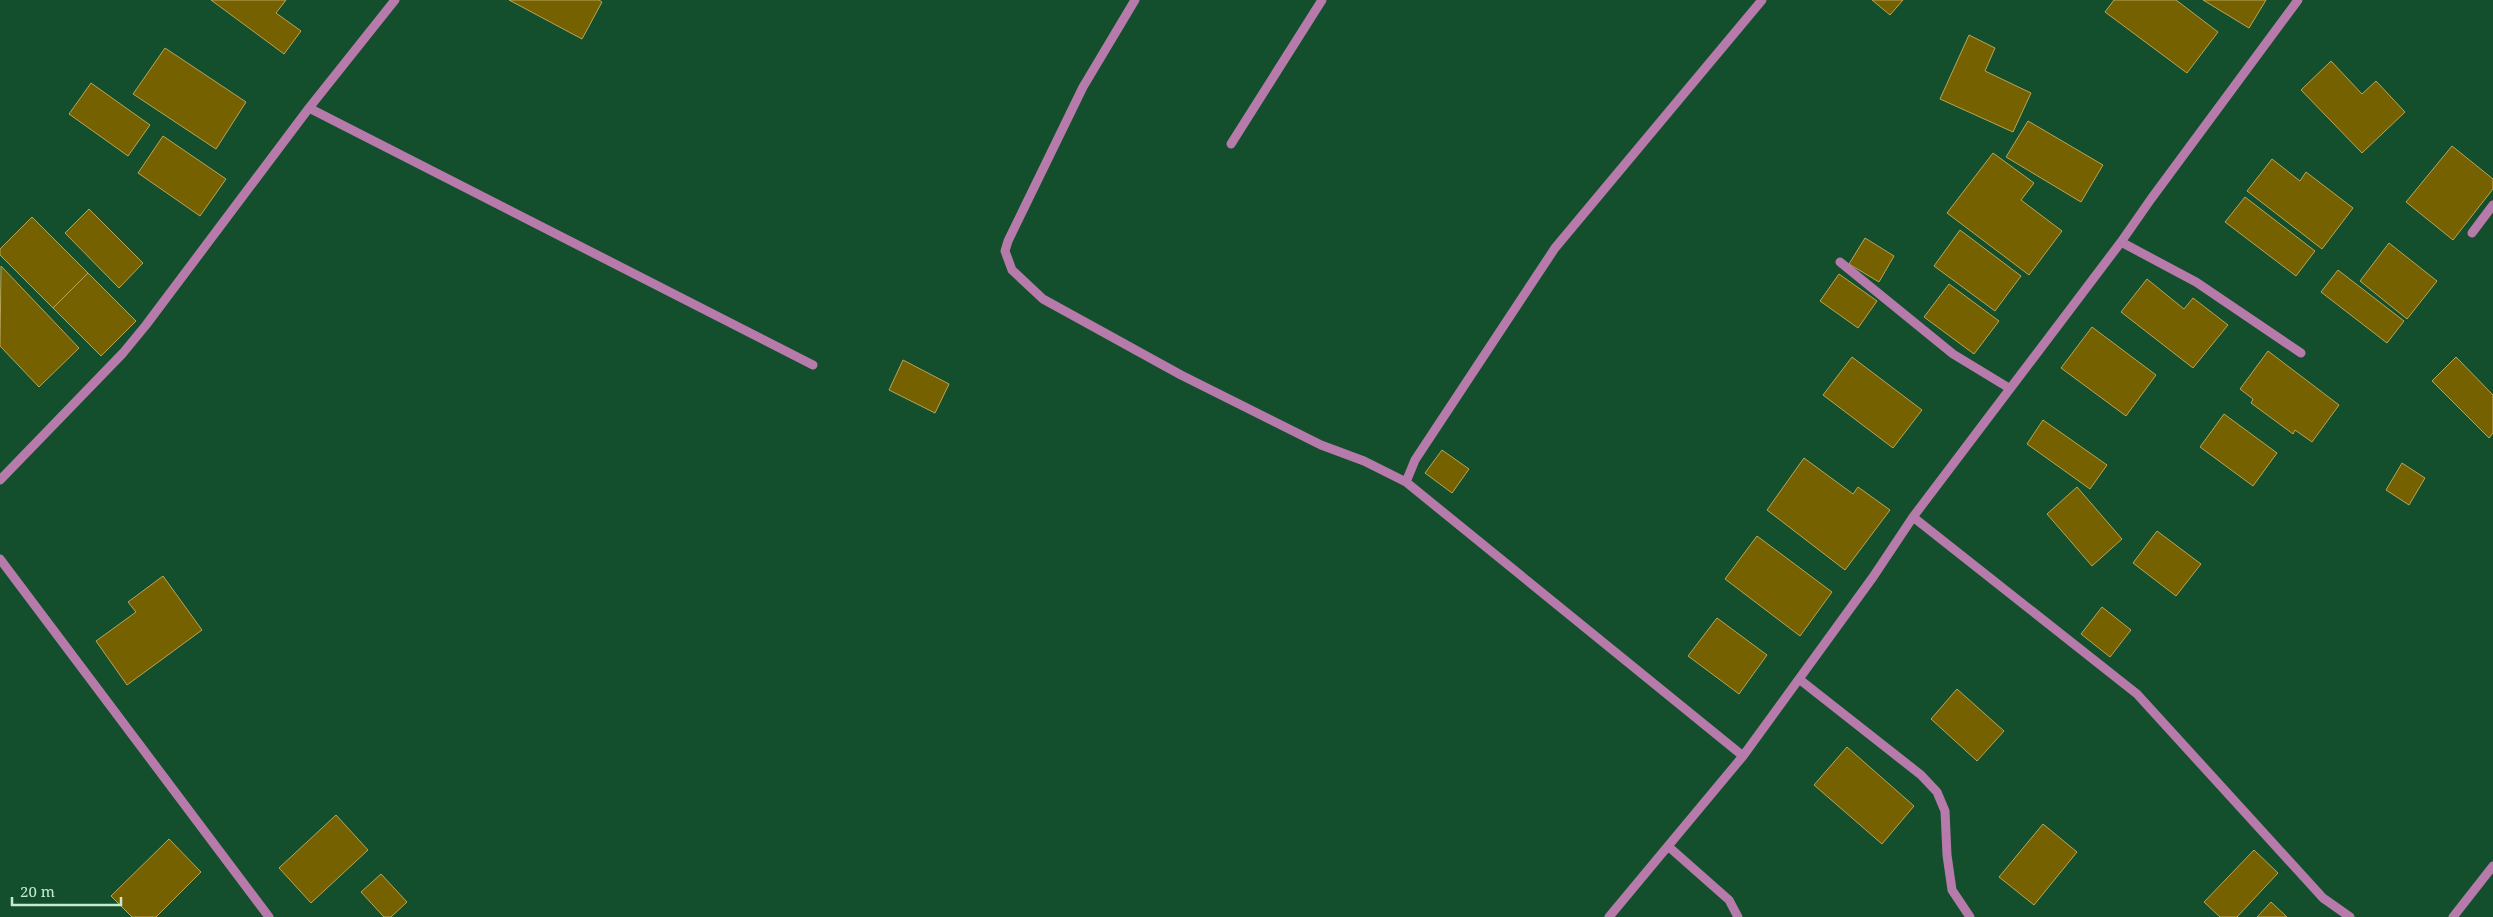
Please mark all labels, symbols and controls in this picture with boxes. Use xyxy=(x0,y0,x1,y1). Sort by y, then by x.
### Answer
scale bar xyxy=(12,874,121,906)
text: 20 m xyxy=(20,881,55,901)

